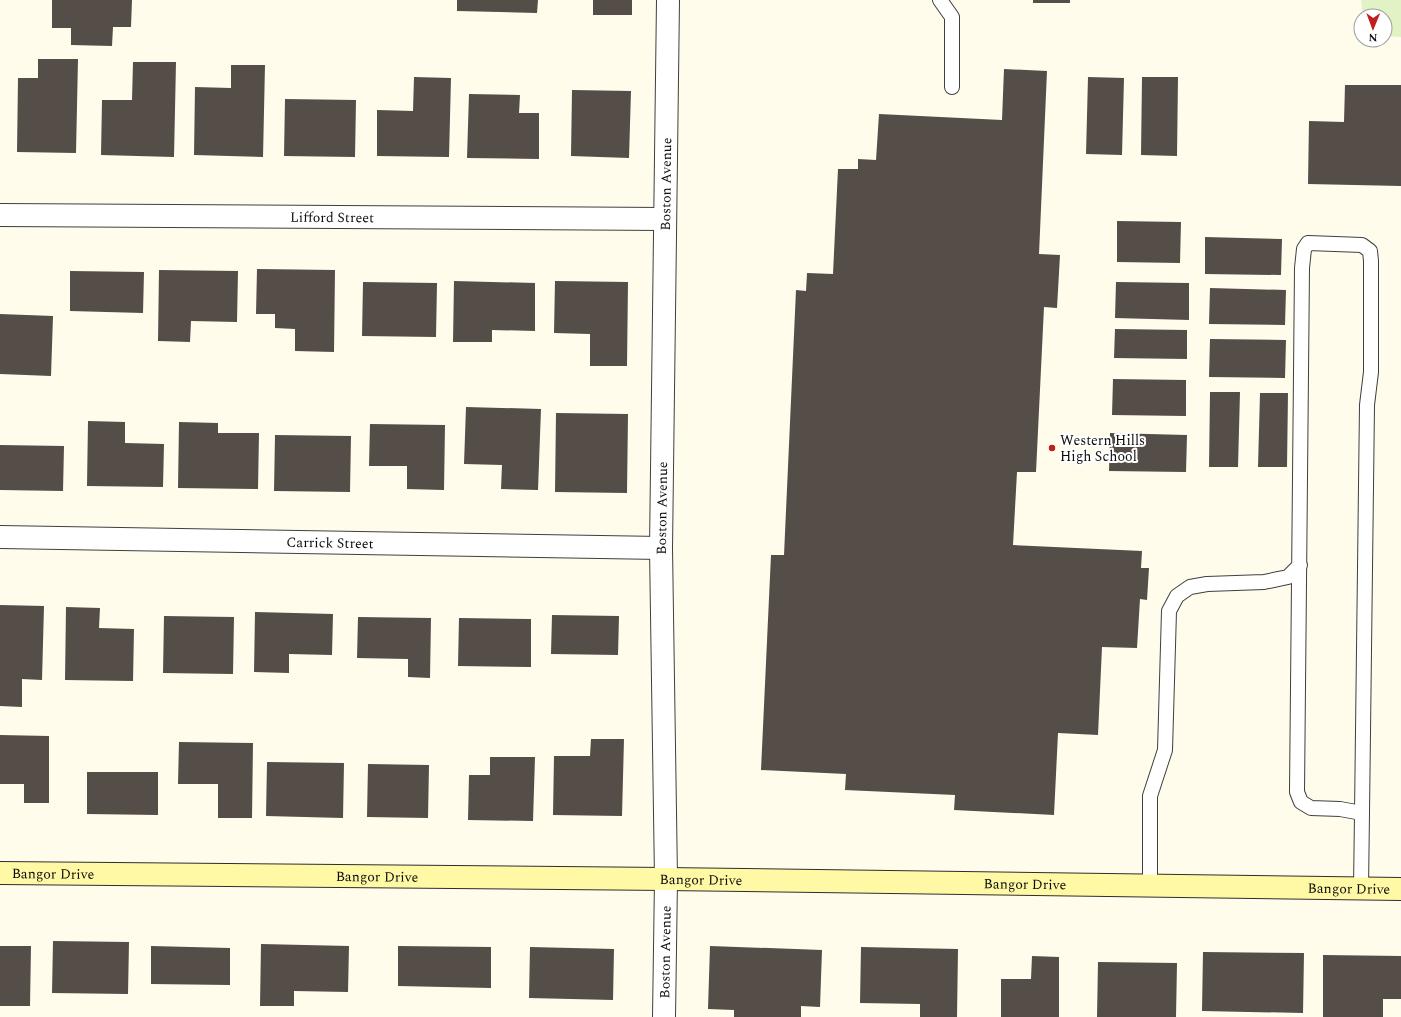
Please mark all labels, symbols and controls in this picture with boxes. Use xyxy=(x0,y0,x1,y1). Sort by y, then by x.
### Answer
north arrow xyxy=(1353,8,1393,48)
text: N xyxy=(1368,29,1377,46)
street label: Boston Avenue xyxy=(655,137,677,231)
street label: Lifford Street xyxy=(290,207,374,228)
place label: Western Hills High School xyxy=(1060,430,1145,467)
marker: Western Hills High School xyxy=(1047,443,1057,453)
street label: Boston Avenue xyxy=(651,461,673,555)
street label: Carrick Street xyxy=(286,532,374,554)
street label: Bangor Drive xyxy=(12,863,95,885)
street label: Bangor Drive xyxy=(336,866,419,888)
street label: Bangor Drive xyxy=(660,869,743,891)
street label: Bangor Drive xyxy=(983,873,1067,895)
street label: Bangor Drive xyxy=(1307,878,1391,900)
street label: Boston Avenue xyxy=(654,905,677,999)

